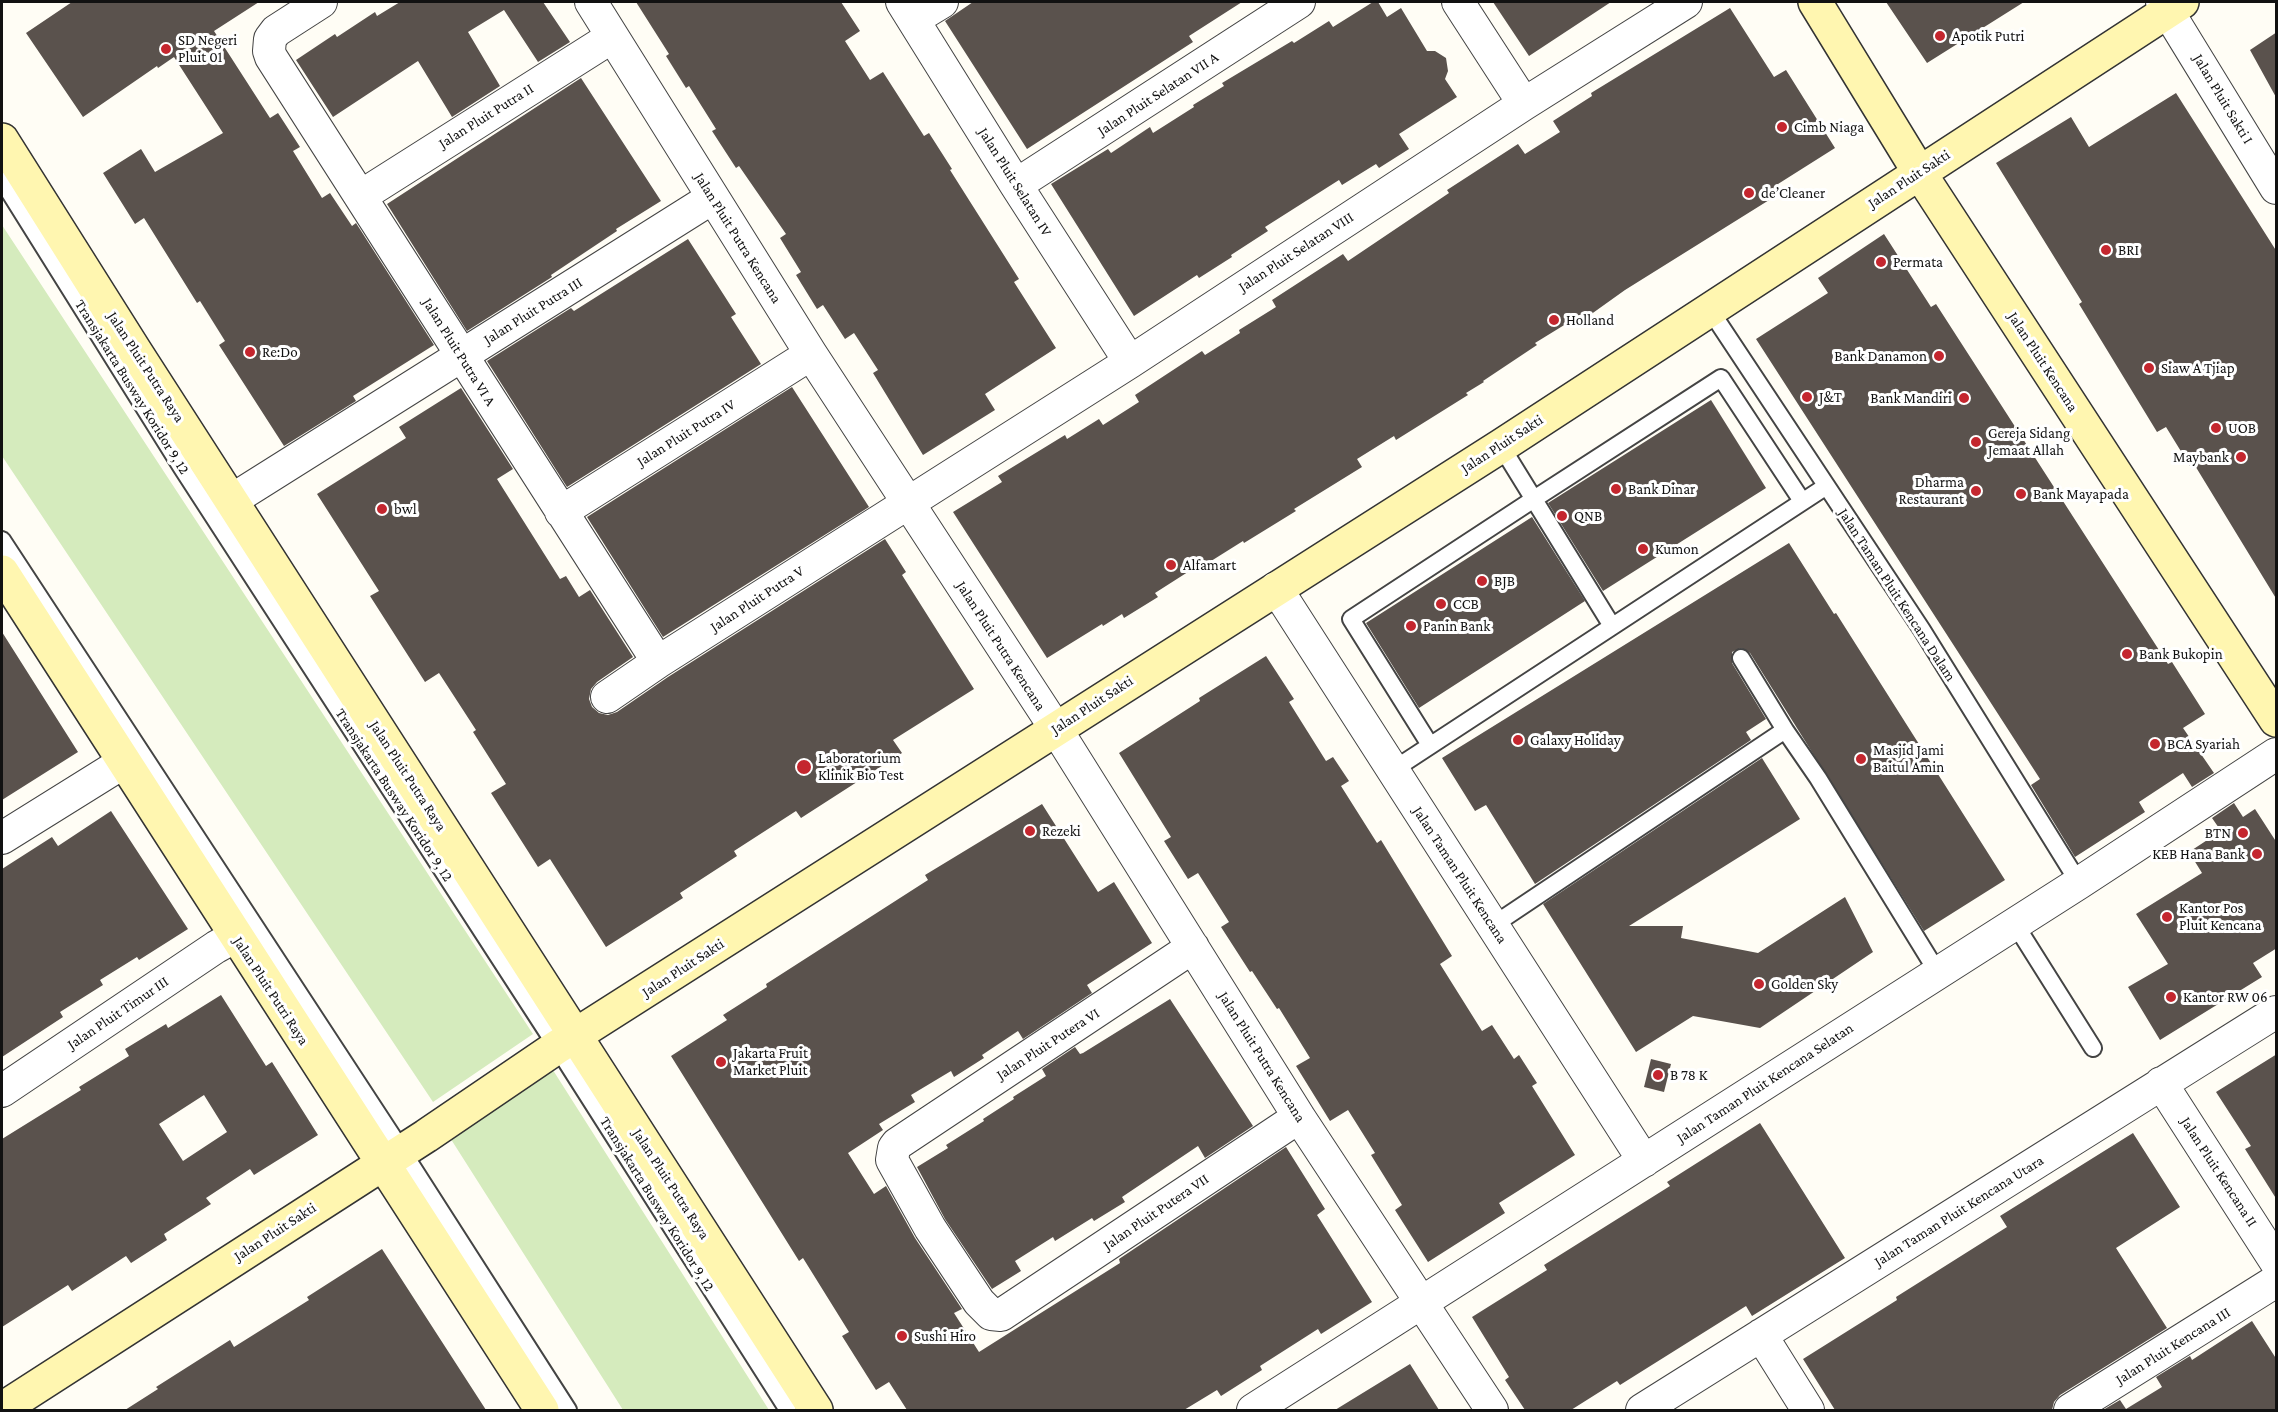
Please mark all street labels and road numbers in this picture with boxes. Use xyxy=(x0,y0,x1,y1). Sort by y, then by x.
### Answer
street label: Jalan Pluit Selatan VII A xyxy=(1094,48,1222,140)
street label: Jalan Pluit Sakti I xyxy=(2189,51,2257,147)
street label: Jalan Pluit Putra II xyxy=(435,80,537,152)
street label: Jalan Pluit Selatan IV xyxy=(974,124,1056,240)
street label: Jalan Pluit Sakti xyxy=(1865,146,1953,212)
street label: Jalan Pluit Putra Kencana xyxy=(690,169,786,307)
street label: Jalan Pluit Selatan VIII xyxy=(1235,208,1357,296)
street label: Jalan Pluit Putra III xyxy=(480,273,586,349)
street label: Jalan Pluit Putra VI A xyxy=(419,295,499,409)
street label: Transjakarta Busway Koridor 9, 12 xyxy=(71,296,193,478)
street label: Jalan Pluit Putra Raya xyxy=(104,308,188,426)
street label: Jalan Pluit Kencana xyxy=(2004,309,2082,415)
street label: Jalan Pluit Putra IV xyxy=(633,396,739,470)
street label: Jalan Pluit Sakti xyxy=(1458,411,1546,477)
street label: Jalan Taman Pluit Kencana Dalam xyxy=(1834,505,1960,685)
street label: Jalan Pluit Putra V xyxy=(707,562,807,636)
street label: Jalan Pluit Putra Kencana xyxy=(952,578,1050,714)
street label: Jalan Pluit Sakti xyxy=(1048,672,1136,738)
street label: Transjakarta Busway Koridor 9, 12 xyxy=(331,705,457,885)
street label: Jalan Pluit Putra Raya xyxy=(366,717,450,835)
street label: Jalan Taman Pluit Kencana xyxy=(1409,803,1511,947)
street label: Jalan Pluit Putri Raya xyxy=(229,933,313,1049)
street label: Jalan Pluit Sakti xyxy=(639,935,727,1001)
street label: Jalan Pluit Timur III xyxy=(64,973,172,1053)
street label: Jalan Pluit Putra Kencana xyxy=(1214,988,1310,1126)
street label: Jalan Pluit Putera VI xyxy=(993,1004,1103,1084)
street label: Jalan Taman Pluit Kencana Selatan xyxy=(1673,1019,1857,1147)
street label: Transjakarta Busway Koridor 9, 12 xyxy=(596,1113,718,1295)
street label: Jalan Pluit Kencana II xyxy=(2177,1114,2261,1230)
street label: Jalan Pluit Putra Raya xyxy=(629,1125,713,1243)
street label: Jalan Taman Pluit Kencana Utara xyxy=(1871,1151,2047,1271)
street label: Jalan Pluit Putera VII xyxy=(1100,1170,1212,1254)
street label: Jalan Pluit Sakti xyxy=(231,1199,319,1265)
street label: Jalan Pluit Kencana III xyxy=(2112,1303,2234,1389)

